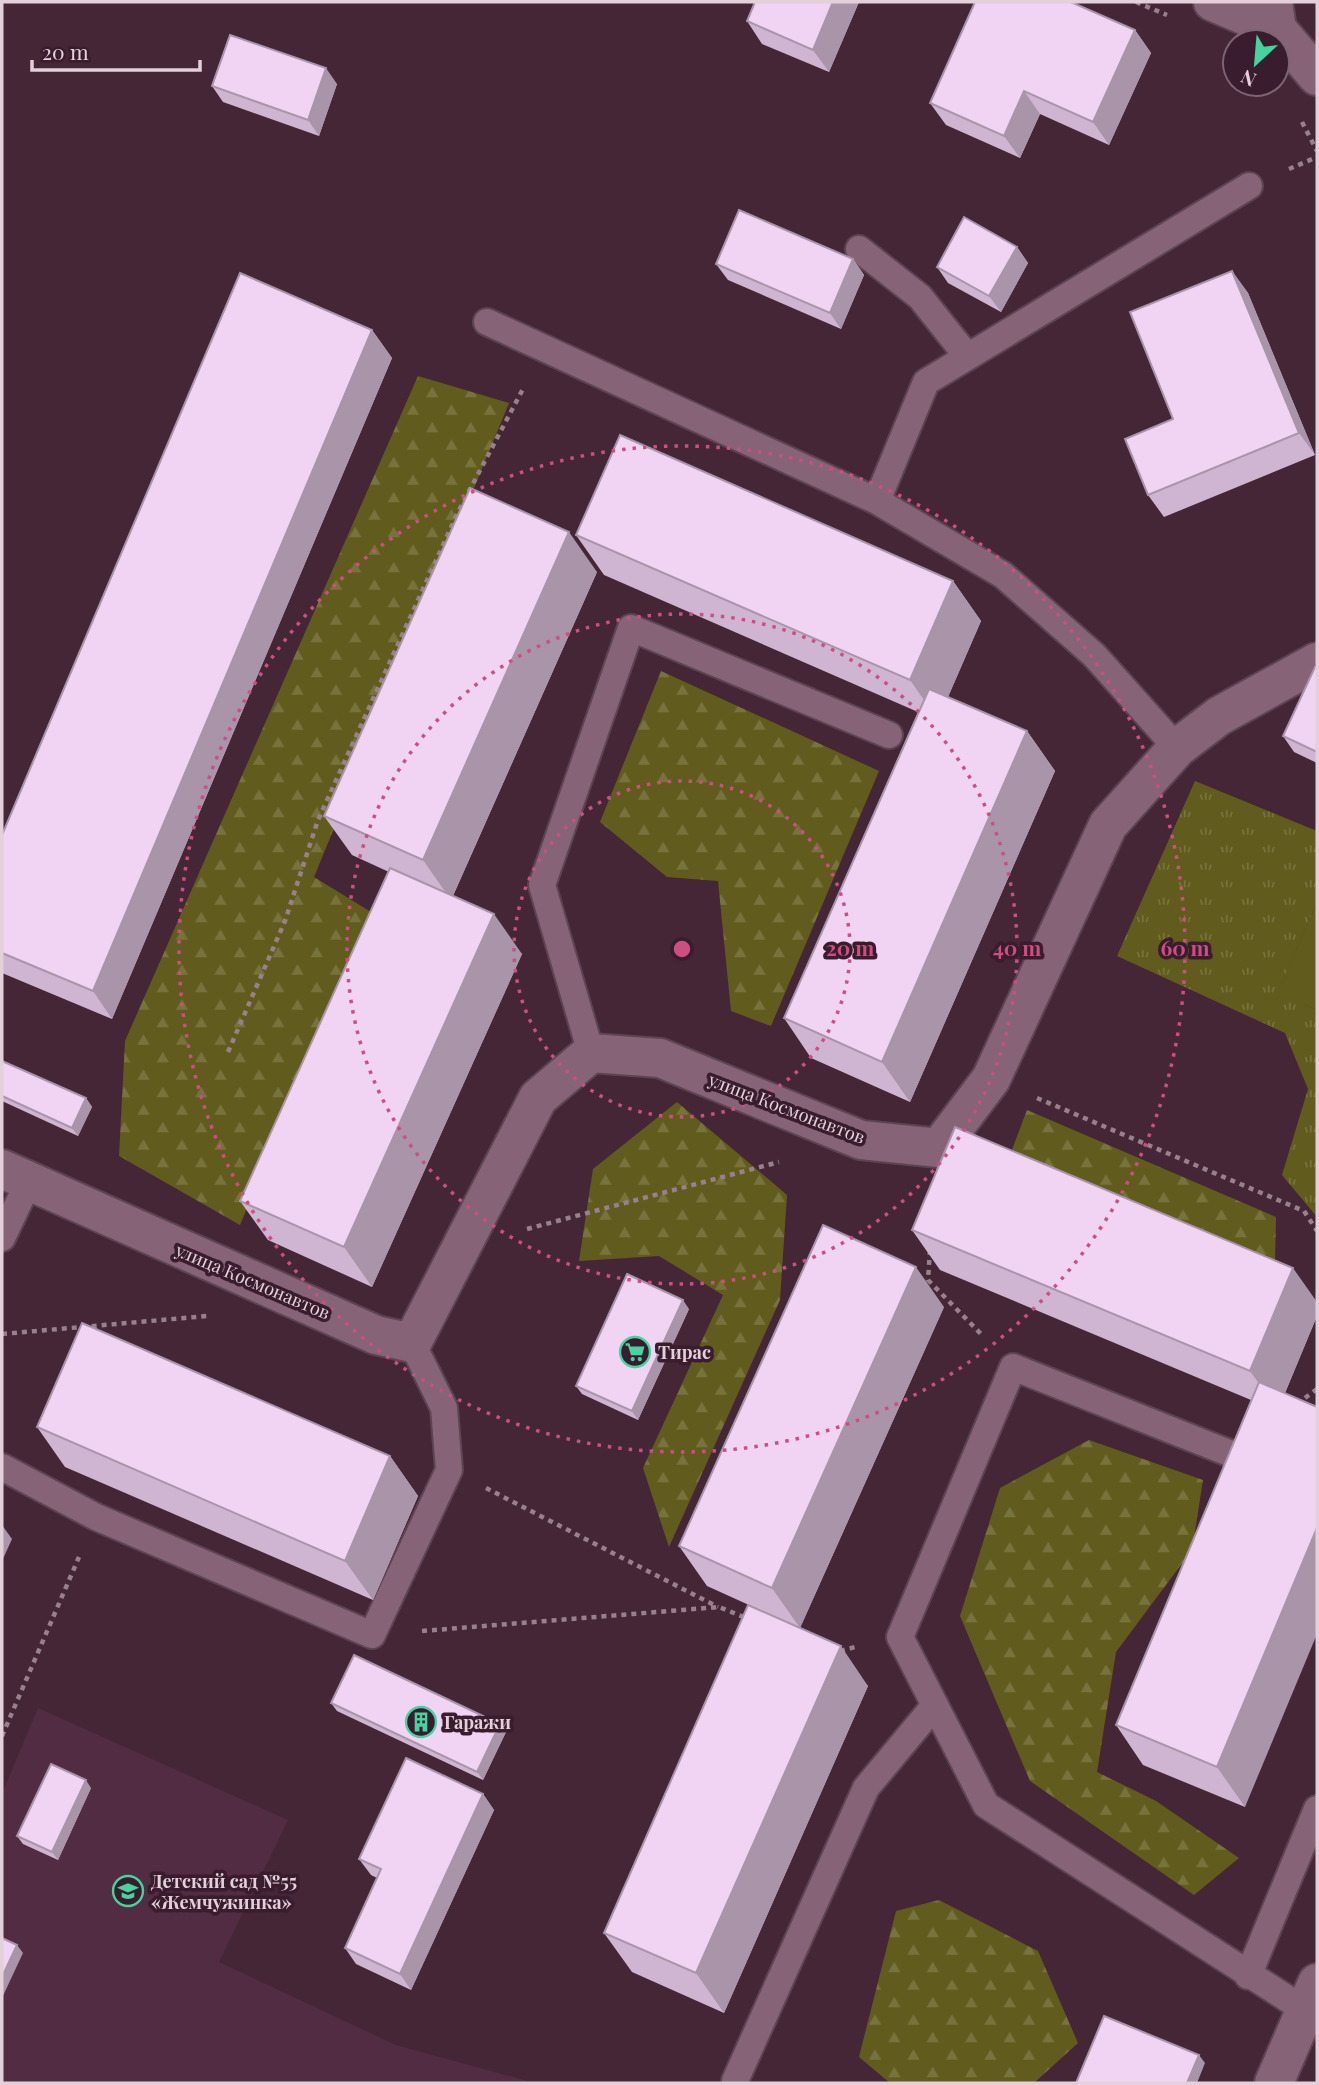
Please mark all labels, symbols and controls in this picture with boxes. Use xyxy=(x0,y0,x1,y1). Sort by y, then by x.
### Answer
scale bar xyxy=(32,28,200,72)
north arrow xyxy=(1221,28,1291,98)
text: 20 m xyxy=(42,37,89,65)
text: N xyxy=(1236,64,1260,94)
text: 20 m xyxy=(826,933,874,961)
text: 40 m xyxy=(993,933,1041,961)
text: 60 m xyxy=(1160,933,1210,961)
centre of rings xyxy=(670,937,694,961)
street label: улица Космонавтов xyxy=(704,1067,869,1149)
street label: улица Космонавтов xyxy=(171,1237,334,1324)
supermarket icon: Тирас xyxy=(618,1335,652,1369)
place label: Тирас xyxy=(658,1340,711,1364)
building icon: Гаражи xyxy=(404,1705,438,1739)
place label: Гаражи xyxy=(444,1710,511,1734)
place label: Детский сад №55 «Жемчужинка» xyxy=(151,1869,297,1914)
school or university icon: Детский сад №55 «Жемчужинка» xyxy=(111,1874,145,1908)

